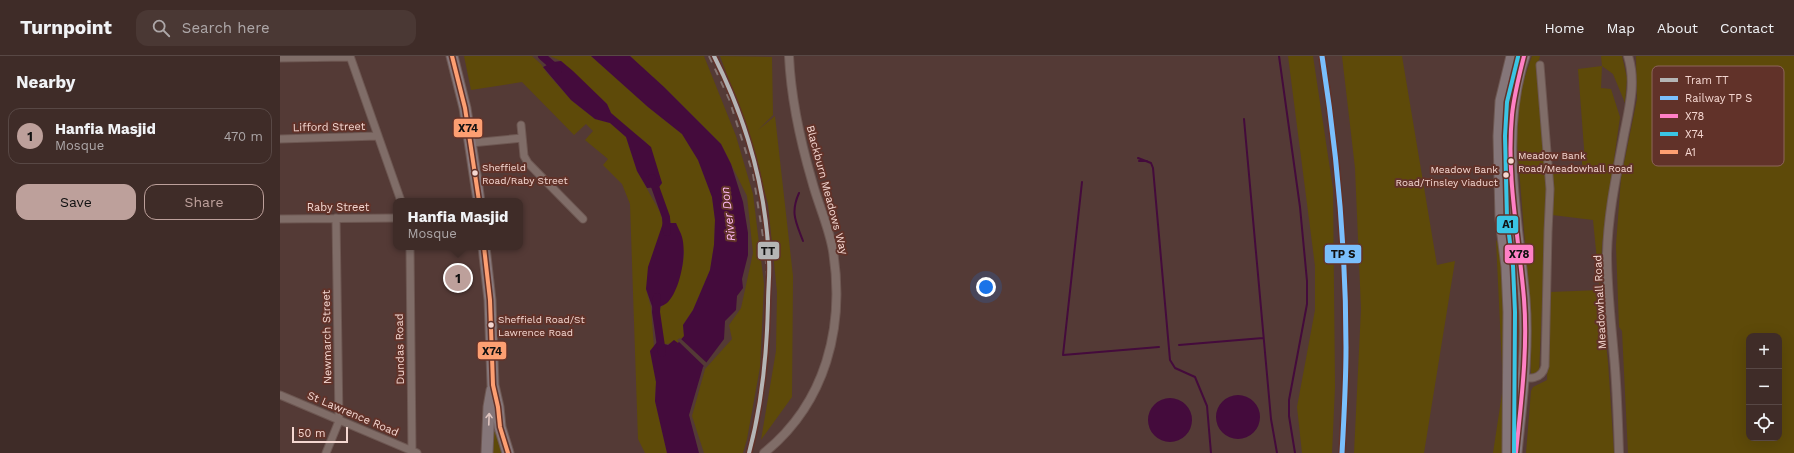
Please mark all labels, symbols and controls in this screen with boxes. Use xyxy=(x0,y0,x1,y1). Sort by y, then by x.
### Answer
search box xyxy=(136,10,416,46)
text: Turnpoint xyxy=(20,16,112,39)
icon: search xyxy=(150,17,172,39)
text: Search here xyxy=(182,19,270,37)
text: Home xyxy=(1544,20,1584,36)
text: Map xyxy=(1606,20,1635,36)
text: About xyxy=(1657,20,1698,36)
text: Contact xyxy=(1720,20,1774,36)
legend xyxy=(1652,66,1784,166)
text: Nearby xyxy=(16,72,75,92)
text: Tram TT xyxy=(1685,74,1729,87)
text: Railway TP S xyxy=(1685,92,1752,105)
text: X78 xyxy=(1685,110,1705,123)
line badge: X74 xyxy=(453,118,483,138)
text: Hanfia Masjid xyxy=(55,120,156,138)
street label: Lifford Street xyxy=(293,120,366,134)
text: X74 xyxy=(458,122,478,135)
street label: Blackburn Meadows Way xyxy=(803,124,851,256)
text: X74 xyxy=(1685,128,1704,141)
text: 1 xyxy=(27,129,33,144)
text: 470 m xyxy=(224,129,263,144)
text: Mosque xyxy=(55,138,104,153)
text: A1 xyxy=(1685,146,1696,159)
place label: Meadow Bank Road/Meadowhall Road xyxy=(1518,150,1633,174)
marker: Meadow Bank Road/Meadowhall Road xyxy=(1506,156,1516,166)
place label: Sheffield Road/Raby Street xyxy=(482,162,568,186)
place label: Meadow Bank Road/Tinsley Viaduct xyxy=(1396,164,1499,188)
marker: Sheffield Road/Raby Street xyxy=(470,168,480,178)
marker: Meadow Bank Road/Tinsley Viaduct xyxy=(1501,170,1511,180)
button: Save xyxy=(16,184,136,220)
button: Share xyxy=(144,184,264,220)
water label: River Don xyxy=(718,186,738,242)
popup xyxy=(393,198,523,250)
street label: Raby Street xyxy=(307,201,370,214)
text: Hanfia Masjid xyxy=(408,208,508,226)
line badge: A1 xyxy=(1496,215,1519,234)
text: A1 xyxy=(1502,218,1514,231)
text: Mosque xyxy=(408,226,457,241)
line badge: TT xyxy=(757,241,780,260)
line badge: TP S xyxy=(1324,244,1362,264)
line badge: X78 xyxy=(1504,244,1534,264)
text: TT xyxy=(761,245,775,258)
text: TP S xyxy=(1331,248,1355,261)
text: X78 xyxy=(1509,248,1529,261)
street label: Meadowhall Road xyxy=(1591,255,1609,349)
pin: 1 xyxy=(445,263,471,293)
your location xyxy=(976,277,996,297)
street label: Newmarch Street xyxy=(320,289,334,384)
street label: Dundas Road xyxy=(393,313,407,385)
place label: Sheffield Road/St Lawrence Road xyxy=(498,314,585,338)
marker: Sheffield Road/St Lawrence Road xyxy=(486,320,496,330)
map controls xyxy=(1746,333,1782,441)
button: + xyxy=(1746,333,1782,369)
line badge: X74 xyxy=(477,341,507,360)
text: X74 xyxy=(482,345,502,358)
button: − xyxy=(1746,369,1782,405)
street label: St Lawrence Road xyxy=(305,389,401,439)
button: locate xyxy=(1746,405,1782,441)
one-way arrow xyxy=(485,413,492,426)
scale bar xyxy=(292,425,348,444)
text: 50 m xyxy=(298,427,325,440)

